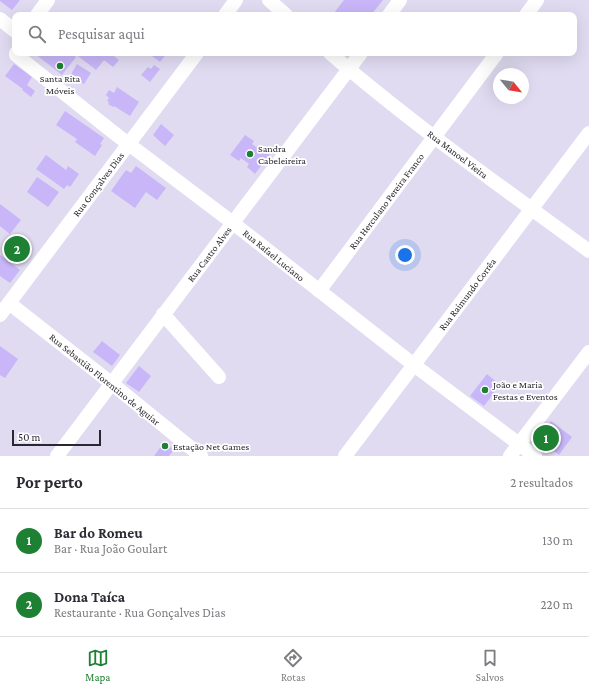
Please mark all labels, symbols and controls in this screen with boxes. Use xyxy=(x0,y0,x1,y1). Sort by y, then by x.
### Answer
search box xyxy=(12,12,577,56)
icon: search xyxy=(26,23,48,45)
text: Pesquisar aqui xyxy=(58,26,145,42)
marker: Santa Rita Móveis xyxy=(55,61,65,71)
north arrow xyxy=(493,68,529,104)
place label: Santa Rita Móveis xyxy=(40,73,81,96)
street label: Rua Manoel Vieira xyxy=(425,128,490,181)
place label: Sandra Cabeleireira xyxy=(258,143,306,166)
marker: Sandra Cabeleireira xyxy=(245,149,255,159)
street label: Rua Gonçalves Dias xyxy=(71,150,126,219)
street label: Rua Herculano Pereira Franco xyxy=(347,151,426,251)
street label: Rua Castro Alves xyxy=(185,224,234,284)
street label: Rua Rafael Luciano xyxy=(241,227,307,284)
pin: 2 xyxy=(4,234,30,264)
your location xyxy=(395,245,415,265)
street label: Rua Raimundo Corrêa xyxy=(437,256,498,333)
street label: Rua Sebastião Florentino de Aguiar xyxy=(47,331,163,428)
place label: João e Maria Festas e Eventos xyxy=(492,379,558,402)
marker: João e Maria Festas e Eventos xyxy=(480,385,490,395)
pin: 1 xyxy=(533,423,559,453)
scale bar xyxy=(12,428,101,447)
text: 50 m xyxy=(18,431,40,443)
marker: Estação Net Games xyxy=(160,441,170,451)
place label: Estação Net Games xyxy=(173,441,249,452)
text: Por perto xyxy=(16,473,83,492)
text: 2 resultados xyxy=(510,475,573,490)
text: Bar do Romeu xyxy=(54,525,143,541)
text: 1 xyxy=(27,533,31,548)
text: 130 m xyxy=(542,533,573,548)
text: Bar · Rua João Goulart xyxy=(54,541,167,556)
text: Dona Taíca xyxy=(54,589,125,605)
text: 2 xyxy=(26,597,32,612)
text: 220 m xyxy=(540,597,573,612)
text: Restaurante · Rua Gonçalves Dias xyxy=(54,605,226,620)
tab: Mapa xyxy=(85,647,110,683)
tab: Rotas xyxy=(281,647,305,683)
tab: Salvos xyxy=(476,647,504,683)

